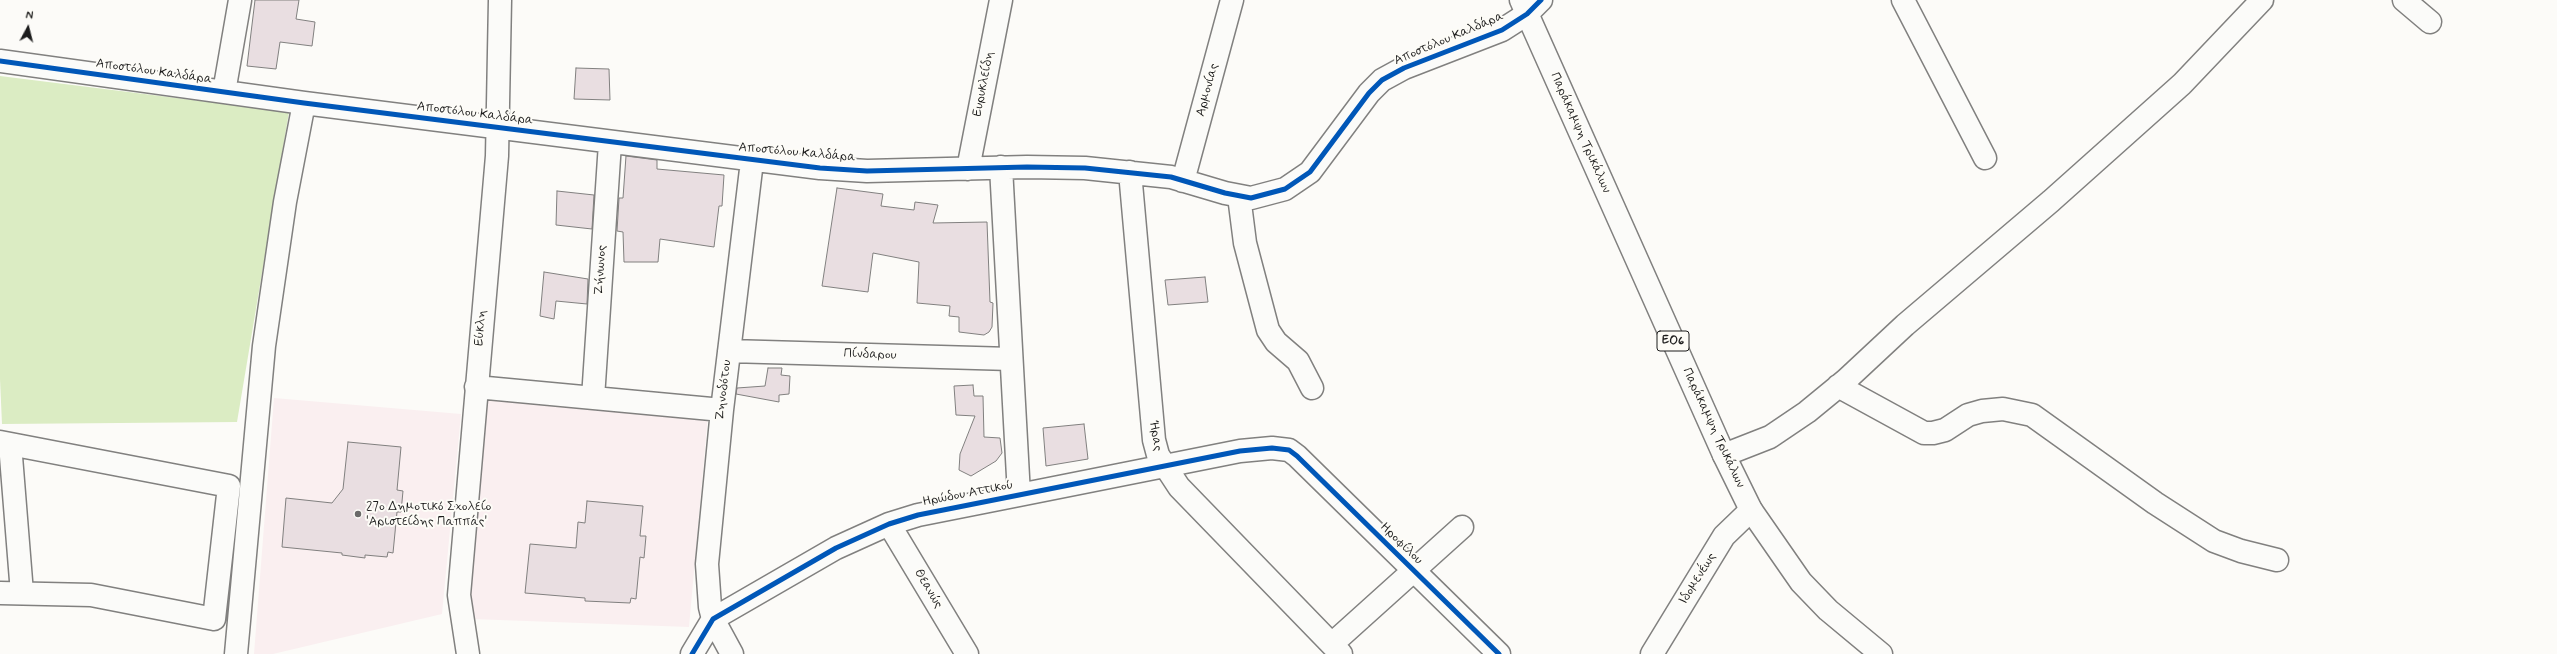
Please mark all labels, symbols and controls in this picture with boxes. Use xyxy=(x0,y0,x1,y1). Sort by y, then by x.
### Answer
north arrow xyxy=(8,8,48,48)
text: N xyxy=(25,9,34,23)
street label: Αποστόλου Καλδάρα xyxy=(1392,9,1506,69)
street label: Ευρυκλείδη xyxy=(970,50,998,118)
street label: Αποστόλου Καλδάρα xyxy=(95,56,213,88)
street label: Αρμονίας xyxy=(1193,62,1223,118)
street label: Παράκαμψη Τρικάλων xyxy=(1546,70,1614,196)
street label: Αποστόλου Καλδάρα xyxy=(416,99,534,129)
street label: Αποστόλου Καλδάρα xyxy=(738,140,856,166)
street label: Ζήνωνος xyxy=(591,245,611,295)
street label: Εύκλη xyxy=(472,309,490,347)
road number: ΕΟ6 xyxy=(1657,331,1689,351)
street label: Πίνδαρου xyxy=(843,346,897,364)
street label: Ζηνοδότου xyxy=(713,359,735,421)
street label: Παράκαμψη Τρικάλων xyxy=(1678,366,1748,490)
street label: Ήρας xyxy=(1145,420,1165,452)
street label: Ηρώδου Αττικού xyxy=(921,478,1015,510)
place label: 27ο Δημοτικό Σχολείο 'Αριστείδης Παππάς' xyxy=(366,499,491,530)
marker: 27ο Δημοτικό Σχολείο 'Αριστείδης Παππάς' xyxy=(353,509,363,519)
street label: Ηροφίλου xyxy=(1376,520,1426,568)
street label: Ιδομενέως xyxy=(1676,550,1720,608)
street label: Θεανώς xyxy=(910,566,946,612)

